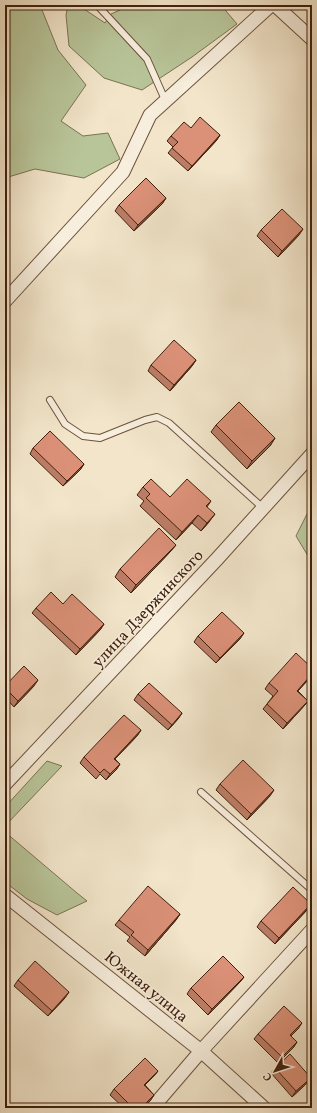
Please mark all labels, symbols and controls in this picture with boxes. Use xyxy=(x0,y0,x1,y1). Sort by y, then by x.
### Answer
street label: улица Дзержинского xyxy=(88,545,209,673)
street label: Южная улица xyxy=(99,947,192,1028)
north arrow xyxy=(255,1051,295,1091)
text: С xyxy=(260,1069,276,1084)

